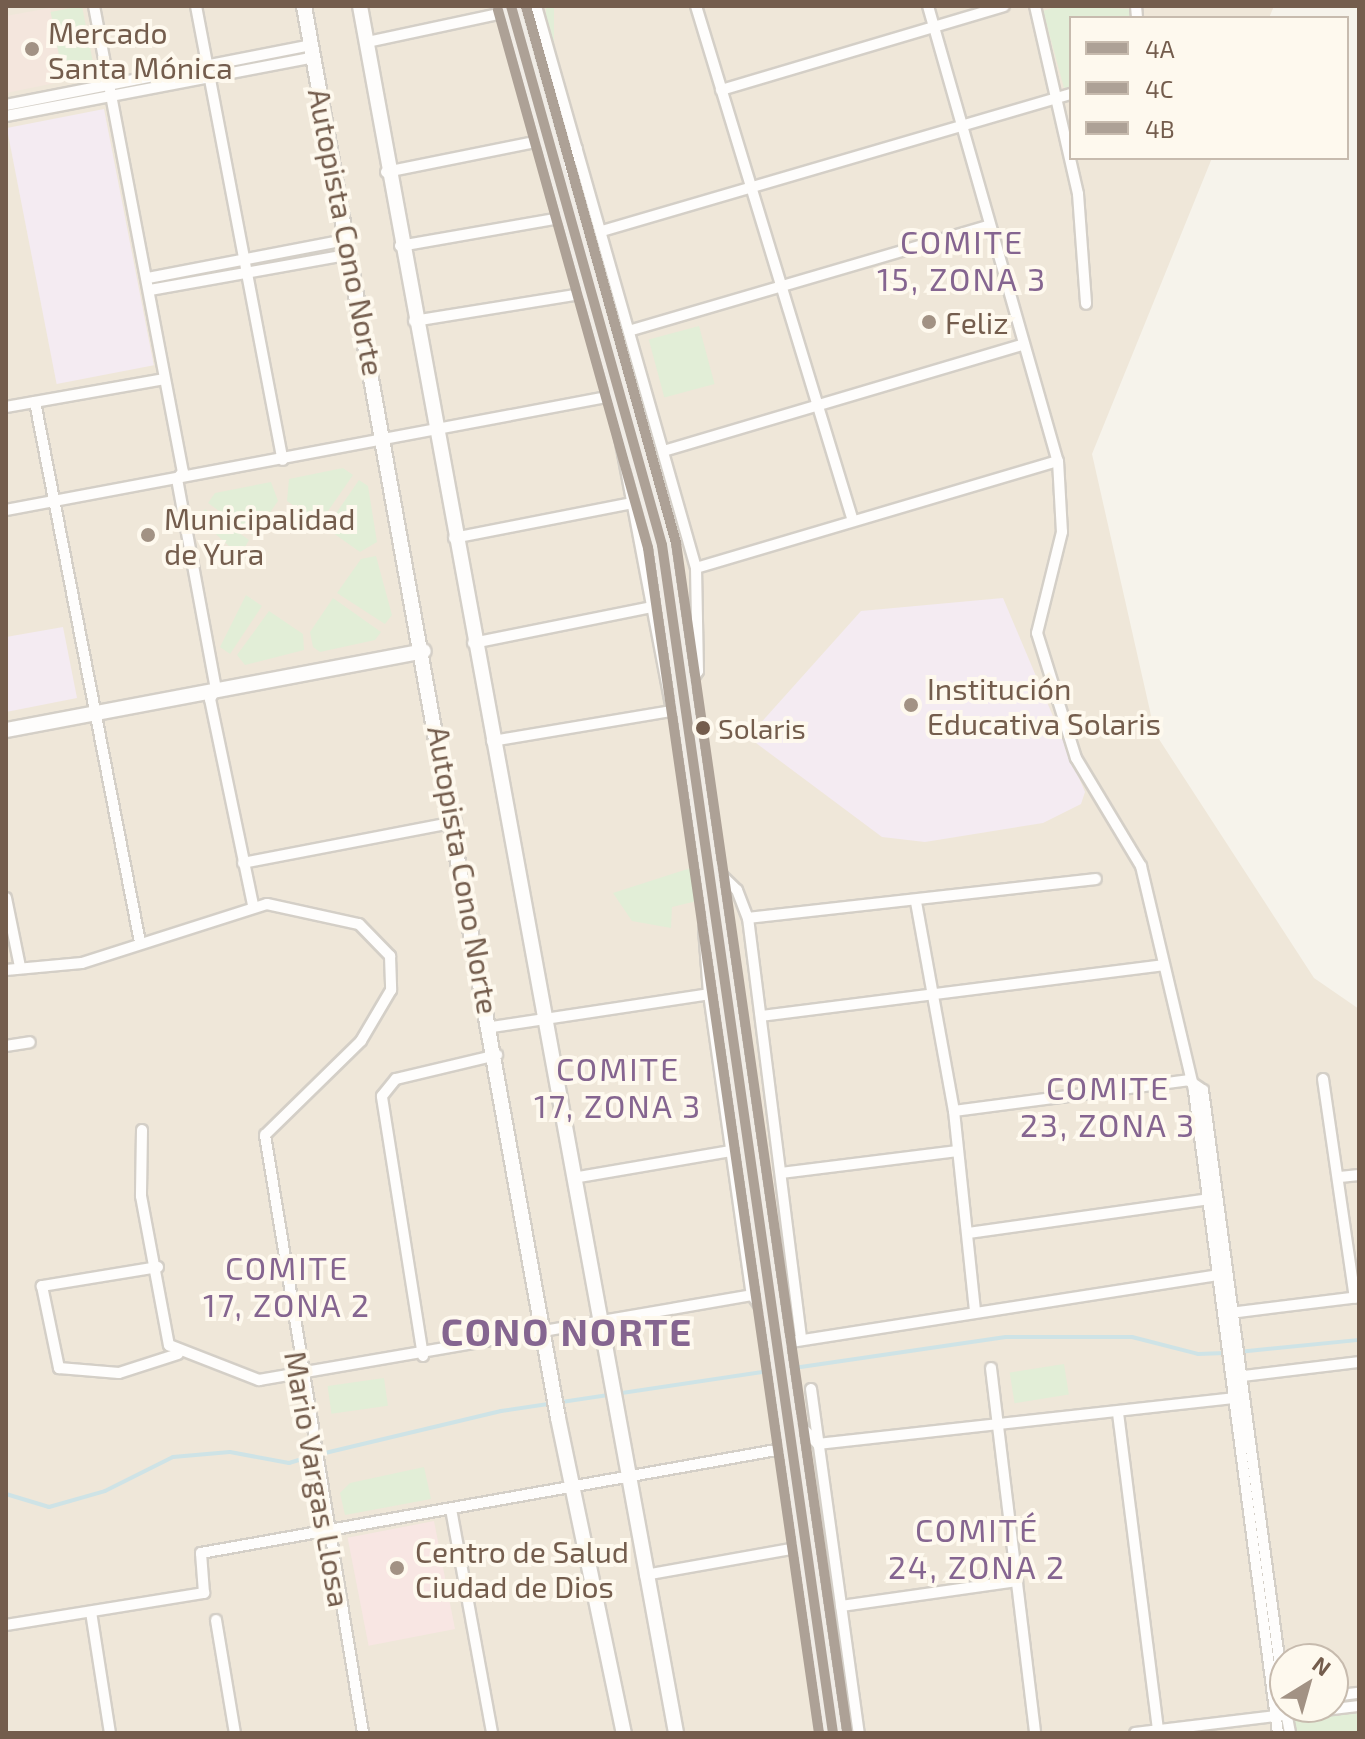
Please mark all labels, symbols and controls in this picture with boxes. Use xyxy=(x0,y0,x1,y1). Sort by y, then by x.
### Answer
place label: Mercado Santa Mónica xyxy=(48,14,233,84)
legend xyxy=(1069,16,1349,160)
text: 4A xyxy=(1145,34,1175,63)
marker: Mercado Santa Mónica xyxy=(23,40,41,58)
text: 4C xyxy=(1145,74,1173,103)
street label: Autopista Cono Norte xyxy=(301,85,393,379)
text: 4B xyxy=(1145,114,1175,143)
district label: COMITE 15, ZONA 3 xyxy=(876,223,1048,298)
place label: Feliz xyxy=(945,304,1008,340)
marker: Feliz xyxy=(920,313,938,331)
place label: Municipalidad de Yura xyxy=(164,500,355,570)
marker: Municipalidad de Yura xyxy=(139,526,157,544)
place label: Institución Educativa Solaris xyxy=(927,670,1161,740)
marker: Institución Educativa Solaris xyxy=(902,696,920,714)
place label: Solaris xyxy=(718,711,806,745)
marker: Solaris xyxy=(695,720,711,736)
street label: Autopista Cono Norte xyxy=(421,723,507,1017)
district label: COMITE 17, ZONA 3 xyxy=(534,1050,702,1125)
district label: COMITE 23, ZONA 3 xyxy=(1020,1069,1196,1144)
district label: COMITE 17, ZONA 2 xyxy=(203,1249,371,1324)
district label: CONO NORTE xyxy=(441,1309,693,1355)
street label: Mario Vargas Llosa xyxy=(278,1348,358,1610)
district label: COMITÉ 24, ZONA 2 xyxy=(888,1511,1066,1586)
place label: Centro de Salud Ciudad de Dios xyxy=(415,1533,629,1604)
marker: Centro de Salud Ciudad de Dios xyxy=(386,1557,408,1579)
north arrow xyxy=(1269,1643,1349,1723)
text: N xyxy=(1308,1650,1336,1681)

